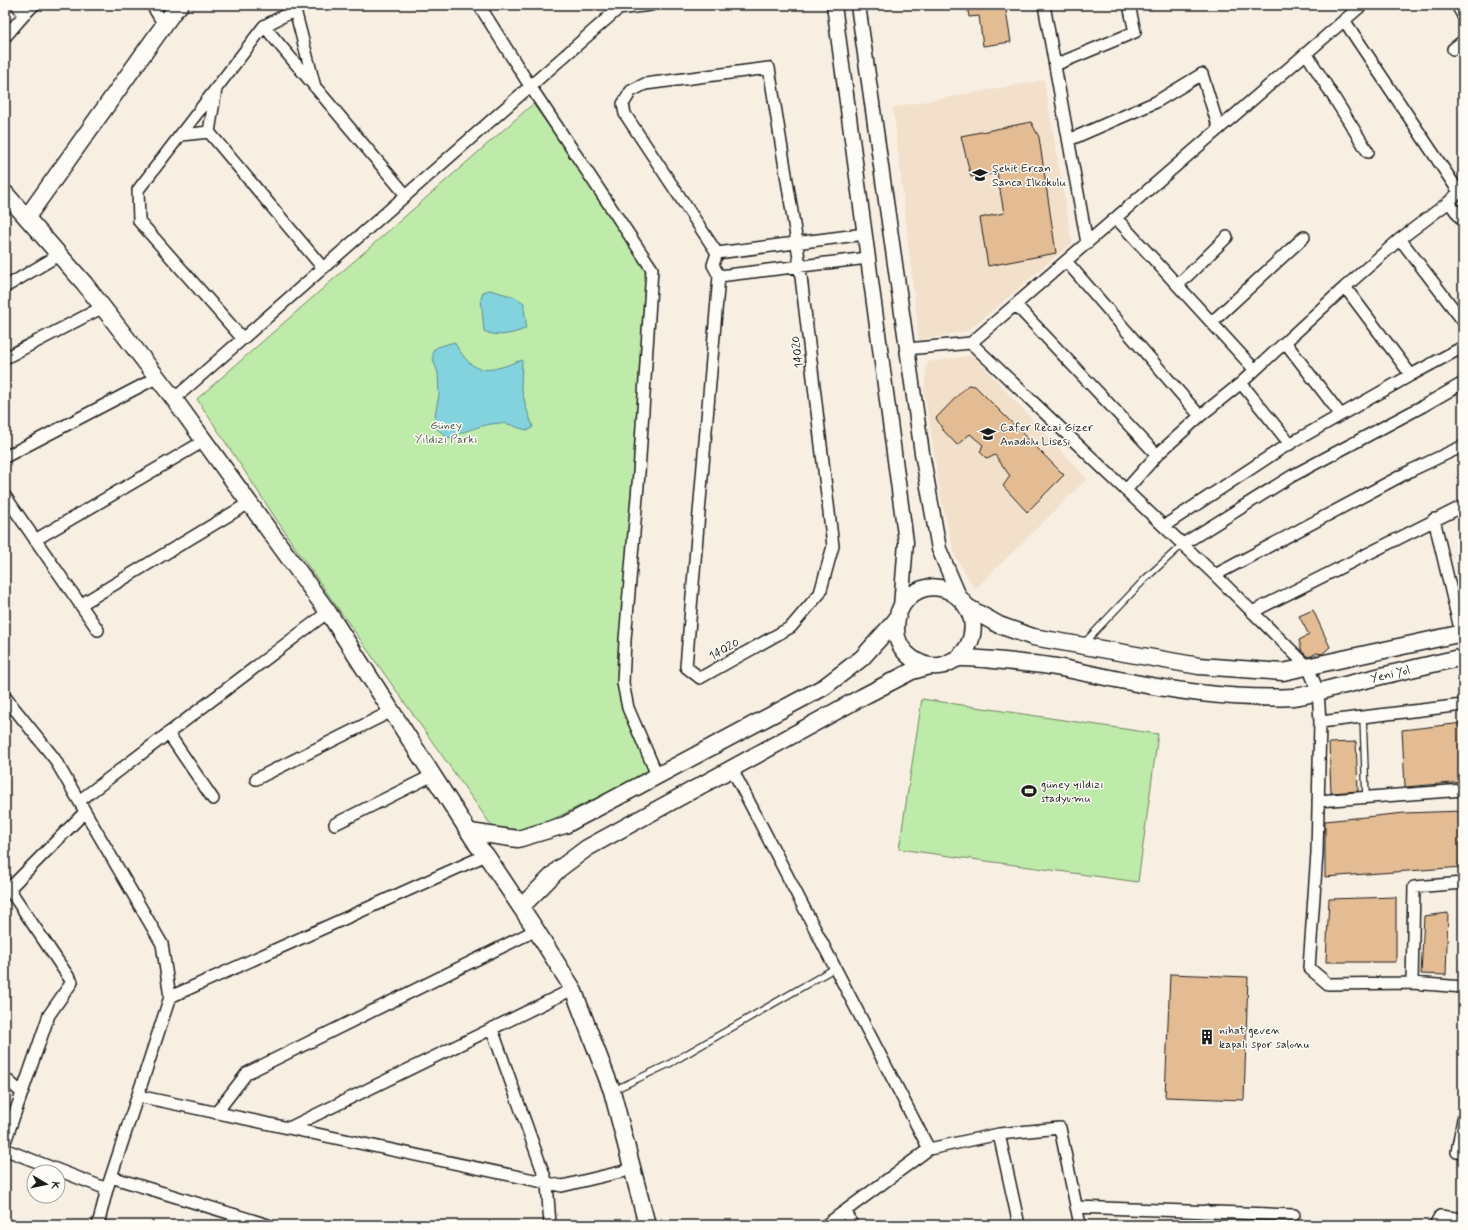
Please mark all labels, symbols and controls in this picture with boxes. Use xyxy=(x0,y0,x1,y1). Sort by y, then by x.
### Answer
place label: Şehit Ercan Sanca İlkokulu xyxy=(992,161,1066,191)
school or university icon: Şehit Ercan Sanca İlkokulu xyxy=(971,166,989,184)
street label: 14020 xyxy=(788,335,808,369)
park label: Güney Yıldızı Parkı xyxy=(414,418,478,448)
place label: Cafer Recai Gizer Anadolu Lisesi xyxy=(1000,420,1094,450)
school or university icon: Cafer Recai Gizer Anadolu Lisesi xyxy=(979,425,997,443)
street label: 14020 xyxy=(706,635,743,665)
street label: Yeni Yol xyxy=(1369,662,1412,687)
place label: güney yıldızı stadyumu xyxy=(1041,777,1104,807)
sports icon: güney yıldızı stadyumu xyxy=(1020,782,1038,800)
place label: nihat geven kapalı spor salonu xyxy=(1219,1023,1310,1053)
building icon: nihat geven kapalı spor salonu xyxy=(1198,1028,1216,1046)
north arrow xyxy=(26,1164,66,1204)
text: K xyxy=(47,1180,62,1191)

